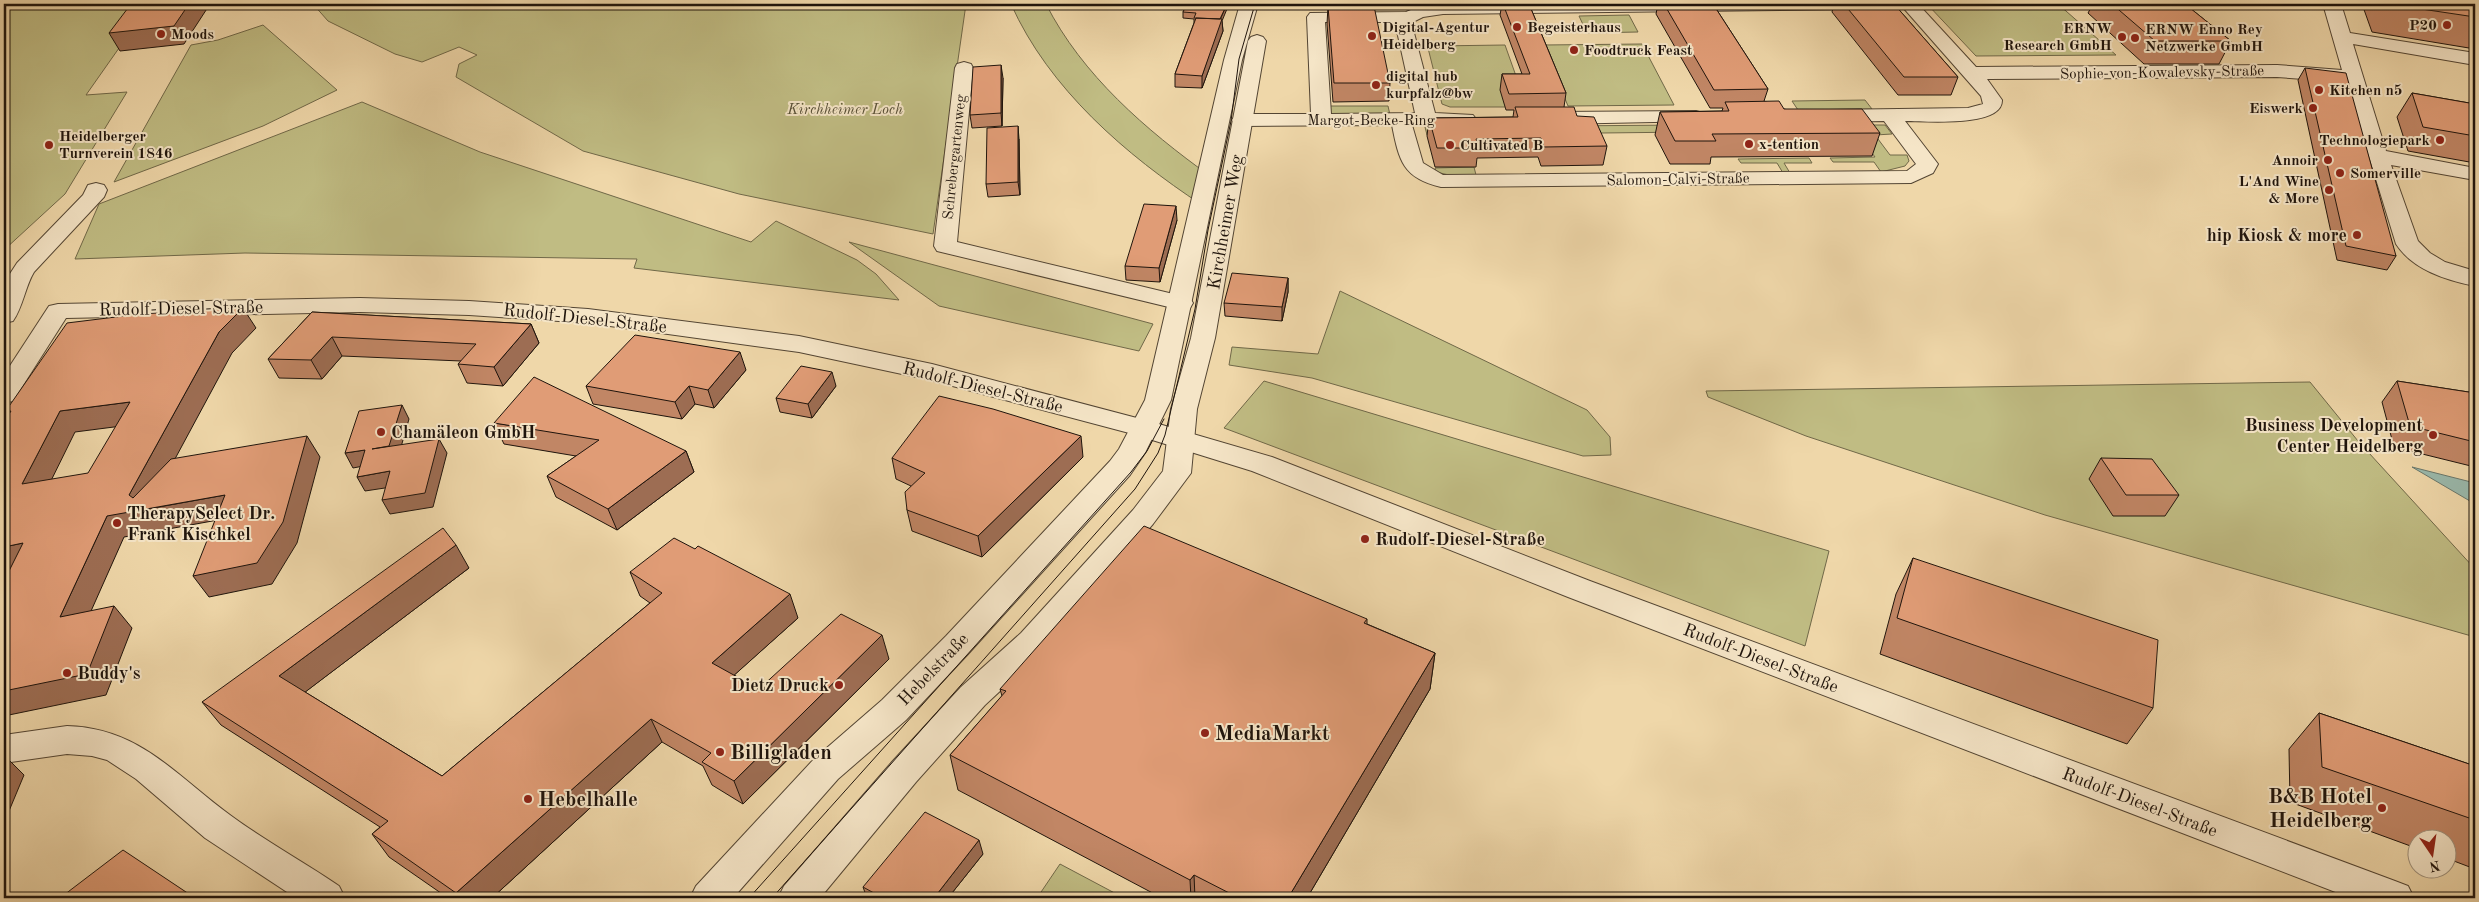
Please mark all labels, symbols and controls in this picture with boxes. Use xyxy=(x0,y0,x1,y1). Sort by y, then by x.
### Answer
place label: P20 xyxy=(2409,19,2437,34)
marker: P20 xyxy=(2441,19,2453,31)
place label: Digital-Agentur Heidelberg xyxy=(1382,21,1490,53)
marker: Begeisterhaus xyxy=(1511,21,1523,33)
place label: Begeisterhaus xyxy=(1527,21,1621,36)
place label: ERNW Research GmbH xyxy=(2004,22,2112,54)
place label: ERNW Enno Rey Netzwerke GmbH xyxy=(2145,23,2263,55)
marker: Moods xyxy=(155,28,167,40)
place label: Moods xyxy=(171,28,214,43)
marker: Digital-Agentur Heidelberg xyxy=(1366,30,1378,42)
marker: ERNW Research GmbH xyxy=(2116,31,2128,43)
marker: ERNW Enno Rey Netzwerke GmbH xyxy=(2129,32,2141,44)
marker: Foodtruck Feast xyxy=(1568,44,1580,56)
place label: Foodtruck Feast xyxy=(1584,44,1693,59)
street label: Sophie-von-Kowalevsky-Straße xyxy=(2060,64,2264,83)
place label: digital hub kurpfalz@bw xyxy=(1386,70,1474,102)
marker: digital hub kurpfalz@bw xyxy=(1370,79,1382,91)
marker: Kitchen n5 xyxy=(2313,84,2325,96)
place label: Kitchen n5 xyxy=(2329,84,2403,99)
street label: Schrebergartenweg xyxy=(941,94,970,220)
place label: Eiswerk xyxy=(2249,102,2304,117)
marker: Eiswerk xyxy=(2307,102,2319,114)
park label: Kirchheimer Loch xyxy=(786,103,903,118)
street label: Margot-Becke-Ring xyxy=(1307,114,1435,129)
place label: Heidelberger Turnverein 1846 xyxy=(59,130,173,162)
place label: Technologiepark xyxy=(2319,134,2431,149)
marker: Technologiepark xyxy=(2434,134,2446,146)
marker: x-tention xyxy=(1743,138,1755,150)
place label: x-tention xyxy=(1759,138,1819,153)
marker: Heidelberger Turnverein 1846 xyxy=(43,139,55,151)
marker: Cultivated B xyxy=(1444,139,1456,151)
place label: Cultivated B xyxy=(1460,139,1543,154)
street label: Kirchheimer Weg xyxy=(1205,153,1247,291)
place label: Annoir xyxy=(2271,154,2318,169)
marker: Annoir xyxy=(2322,154,2334,166)
marker: Somerville xyxy=(2334,167,2346,179)
place label: Somerville xyxy=(2350,167,2421,182)
street label: Salomon-Calvi-Straße xyxy=(1606,172,1750,189)
place label: L'And Wine & More xyxy=(2238,175,2319,207)
marker: L'And Wine & More xyxy=(2323,184,2335,196)
place label: hip Kiosk & more xyxy=(2207,227,2347,245)
marker: hip Kiosk & more xyxy=(2351,229,2363,241)
street label: Rudolf-Diesel-Straße xyxy=(99,299,263,319)
street label: Rudolf-Diesel-Straße xyxy=(502,301,668,337)
street label: Rudolf-Diesel-Straße xyxy=(901,359,1065,417)
place label: Business Development Center Heidelberg xyxy=(2245,417,2423,456)
place label: Chamäleon GmbH xyxy=(391,424,536,442)
marker: Chamäleon GmbH xyxy=(375,426,387,438)
marker: Business Development Center Heidelberg xyxy=(2427,429,2439,441)
place label: TherapySelect Dr. Frank Kischkel xyxy=(127,505,275,544)
marker: TherapySelect Dr. Frank Kischkel xyxy=(111,517,123,529)
place label: Rudolf-Diesel-Straße xyxy=(1375,531,1545,549)
marker: Rudolf-Diesel-Straße xyxy=(1359,533,1371,545)
street label: Rudolf-Diesel-Straße xyxy=(1681,621,1841,697)
street label: Hebelstraße xyxy=(895,630,972,709)
place label: Buddy's xyxy=(77,665,141,683)
marker: Buddy's xyxy=(61,667,73,679)
place label: Dietz Druck xyxy=(731,677,829,695)
marker: Dietz Druck xyxy=(833,679,845,691)
place label: MediaMarkt xyxy=(1215,724,1330,745)
marker: MediaMarkt xyxy=(1199,727,1211,739)
place label: Billigladen xyxy=(730,743,832,764)
marker: Billigladen xyxy=(714,746,726,758)
street label: Rudolf-Diesel-Straße xyxy=(2060,765,2220,841)
place label: B&B Hotel Heidelberg xyxy=(2268,787,2372,832)
place label: Hebelhalle xyxy=(538,790,638,811)
marker: Hebelhalle xyxy=(522,793,534,805)
marker: B&B Hotel Heidelberg xyxy=(2376,802,2388,814)
north arrow xyxy=(2406,830,2456,880)
text: N xyxy=(2428,858,2441,874)

